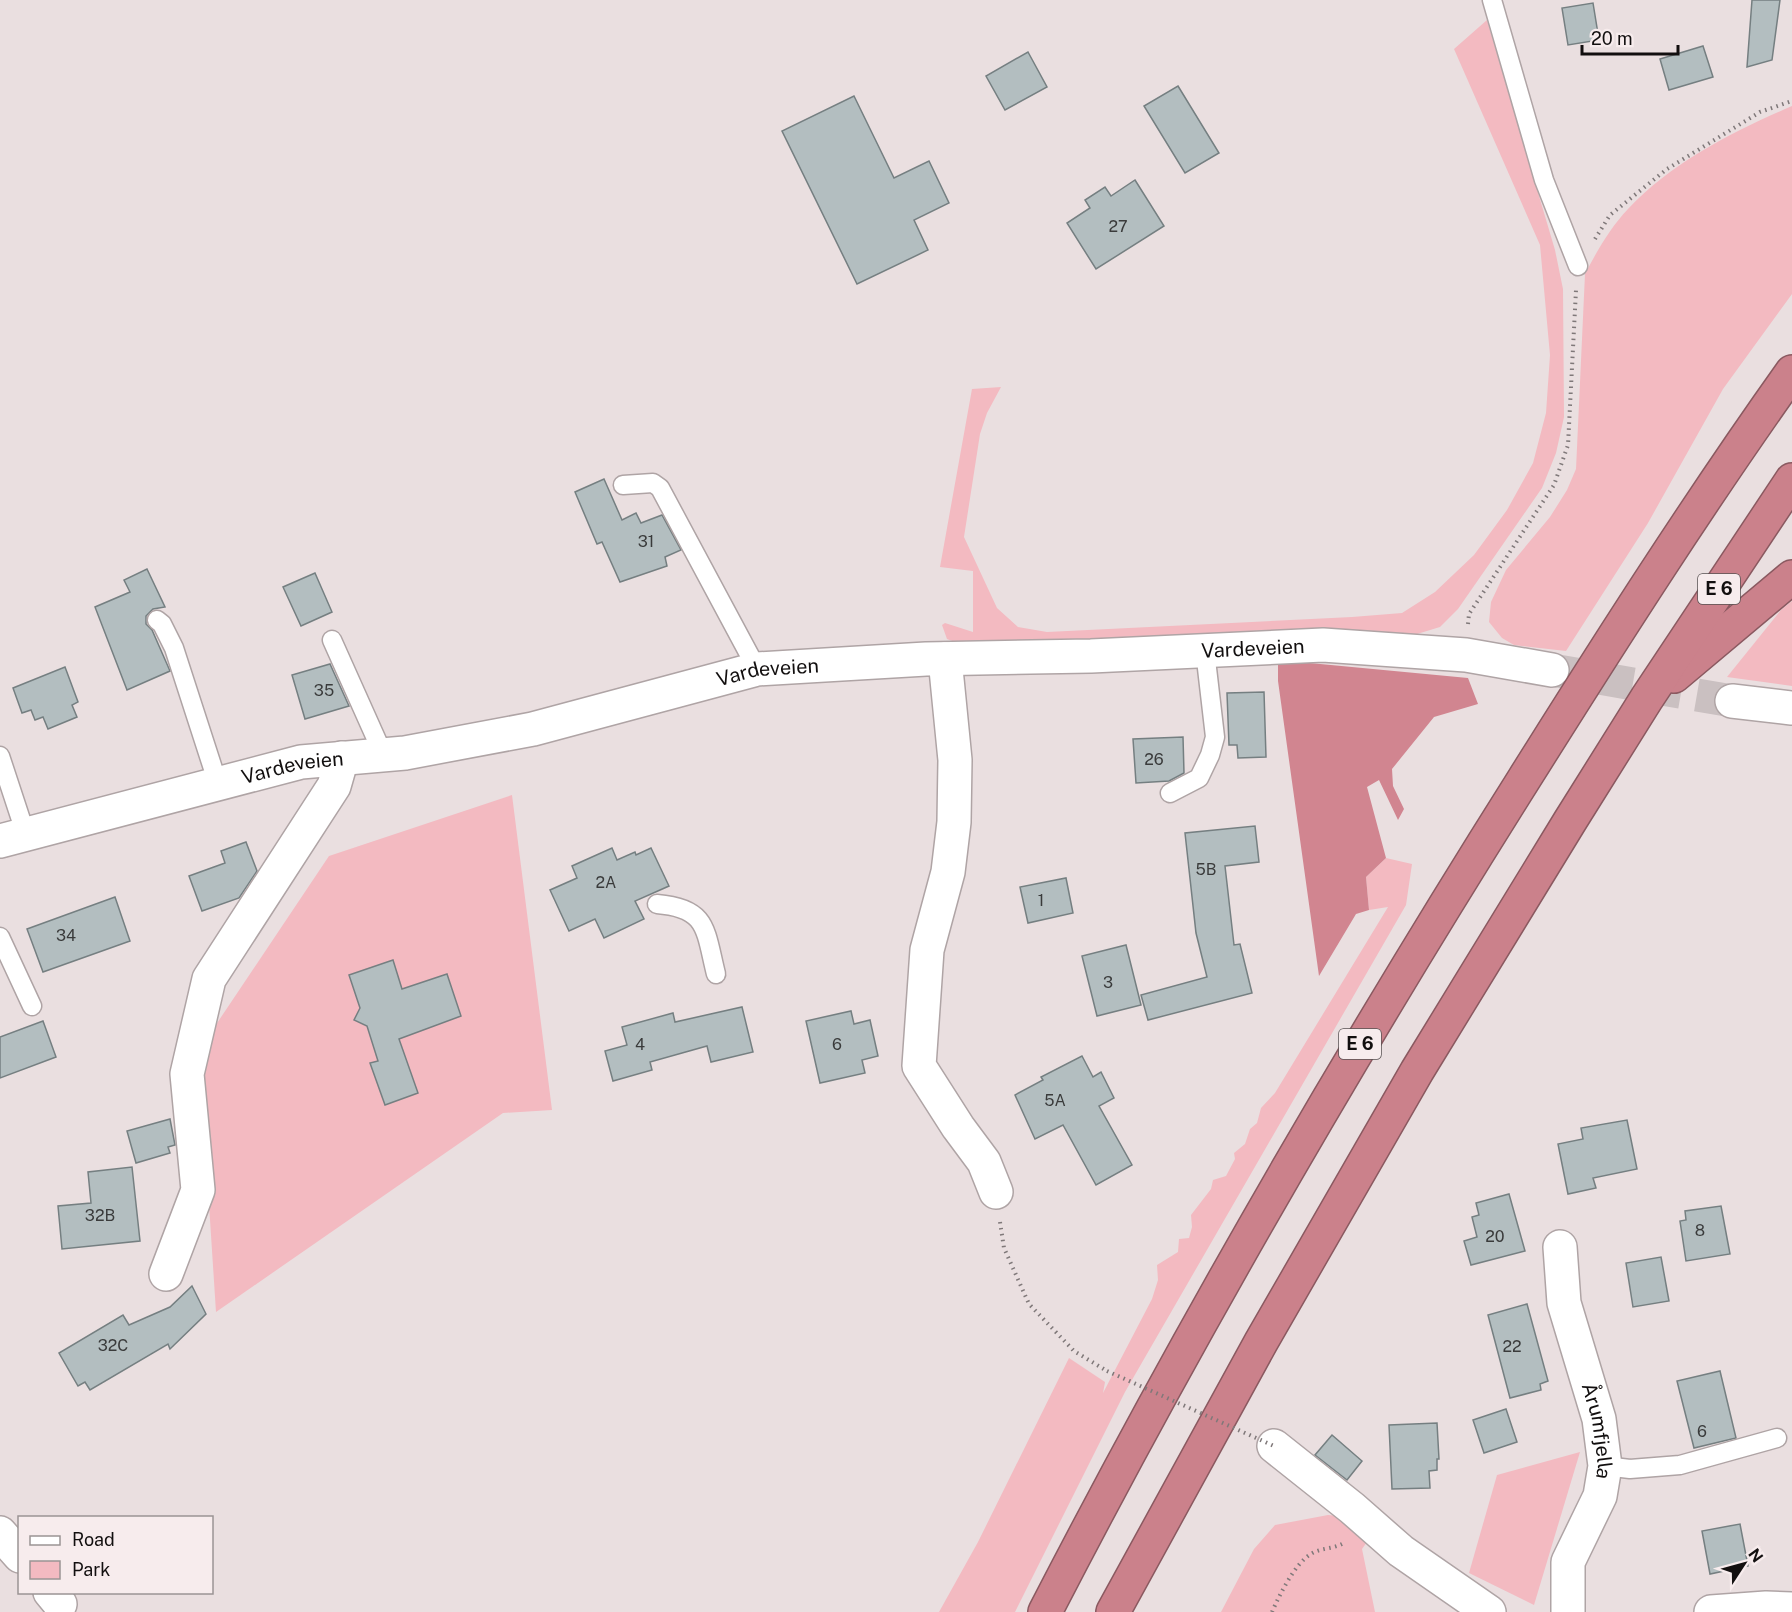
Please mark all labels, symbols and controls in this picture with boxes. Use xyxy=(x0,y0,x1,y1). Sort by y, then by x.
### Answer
scale bar xyxy=(1582,18,1678,56)
text: 20 m xyxy=(1591,28,1633,49)
house number: 27 xyxy=(1108,217,1128,236)
house number: 31 xyxy=(638,532,654,551)
road number: E 6 xyxy=(1698,574,1740,604)
street label: Vardeveien xyxy=(1201,634,1305,663)
street label: Vardeveien xyxy=(714,653,820,691)
house number: 35 xyxy=(314,681,334,700)
street label: Vardeveien xyxy=(239,746,344,789)
house number: 26 xyxy=(1144,750,1164,769)
house number: 5B xyxy=(1196,860,1216,879)
house number: 2A xyxy=(596,873,616,892)
house number: 1 xyxy=(1038,891,1044,910)
house number: 34 xyxy=(56,926,76,945)
house number: 3 xyxy=(1103,973,1113,992)
road number: E 6 xyxy=(1339,1029,1381,1059)
house number: 4 xyxy=(635,1035,645,1054)
house number: 6 xyxy=(832,1035,842,1054)
house number: 5A xyxy=(1044,1091,1066,1110)
house number: 32B xyxy=(85,1206,115,1225)
house number: 8 xyxy=(1695,1221,1705,1240)
house number: 20 xyxy=(1485,1227,1505,1246)
house number: 32C xyxy=(98,1336,128,1355)
house number: 22 xyxy=(1502,1337,1522,1356)
street label: Årumfjella xyxy=(1577,1379,1617,1481)
house number: 6 xyxy=(1697,1422,1707,1441)
legend xyxy=(18,1516,213,1594)
text: Road xyxy=(72,1529,115,1550)
north arrow xyxy=(1714,1534,1774,1594)
text: N xyxy=(1744,1545,1767,1566)
text: Park xyxy=(72,1559,110,1580)

